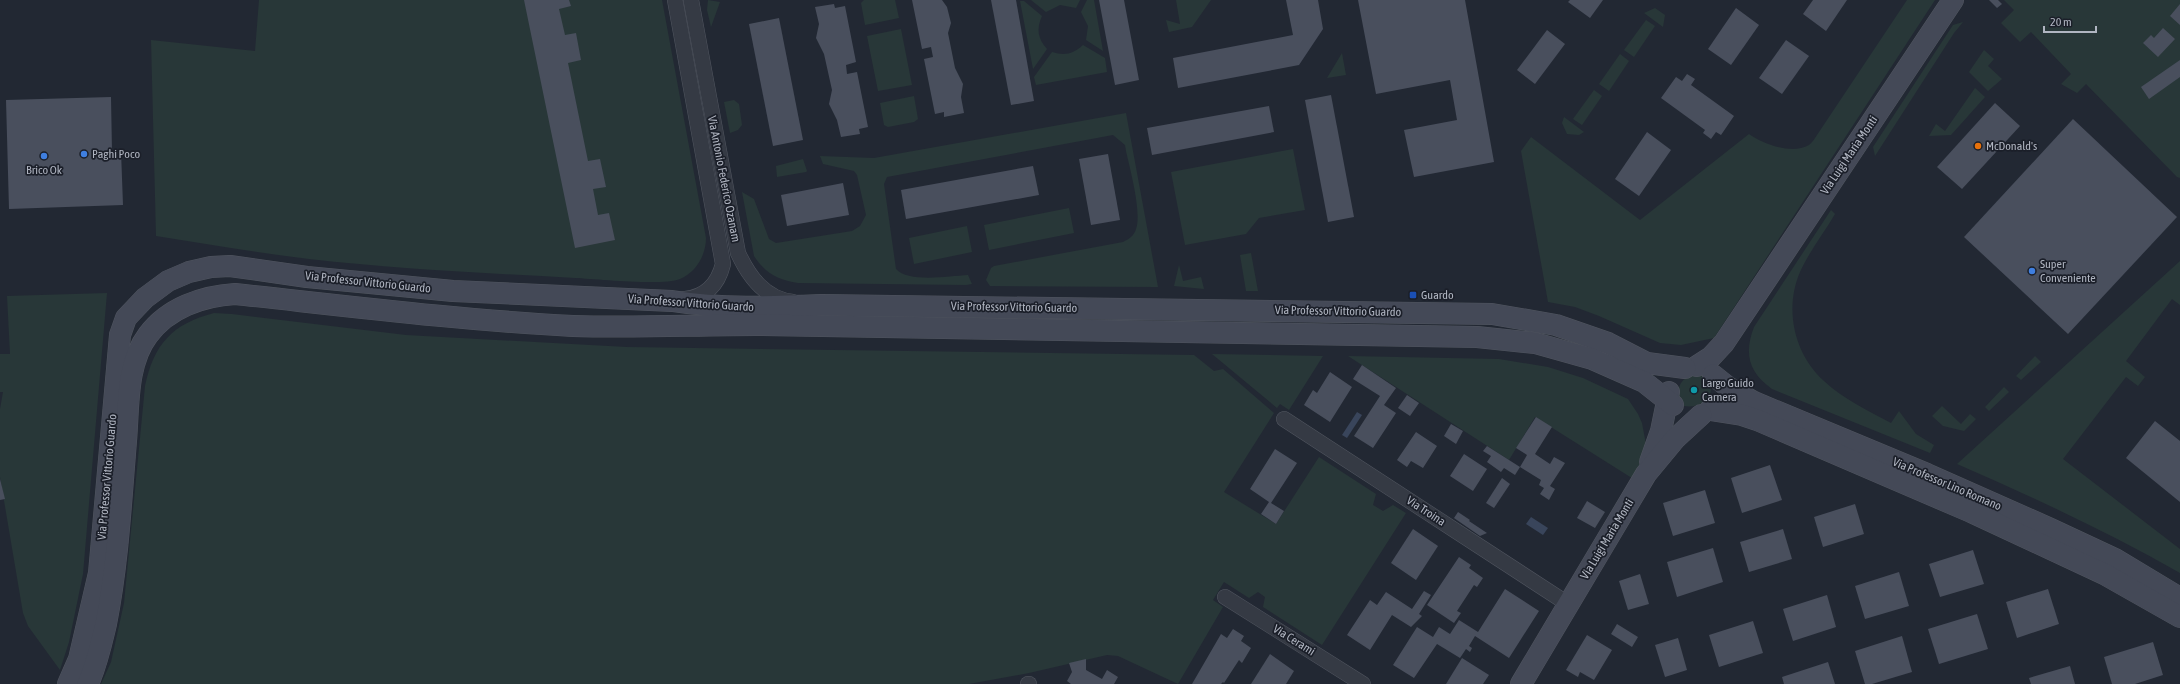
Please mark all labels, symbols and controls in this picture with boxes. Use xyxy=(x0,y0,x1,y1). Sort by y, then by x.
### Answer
scale bar xyxy=(2044,8,2096,34)
text: 20 m xyxy=(2050,15,2072,29)
street label: Via Luigi Maria Monti xyxy=(1818,113,1880,197)
street label: Via Antonio Federico Ozanam xyxy=(705,115,743,243)
place label: McDonald's xyxy=(1986,139,2037,153)
marker: McDonald's xyxy=(1973,141,1983,151)
place label: Paghi Poco xyxy=(92,147,140,161)
marker: Paghi Poco xyxy=(79,149,89,159)
marker: Brico Ok xyxy=(39,151,49,161)
place label: Brico Ok xyxy=(26,163,63,177)
place label: Super Conveniente xyxy=(2040,257,2096,285)
marker: Super Conveniente xyxy=(2027,266,2037,276)
street label: Via Professor Vittorio Guardo xyxy=(304,268,432,296)
place label: Guardo xyxy=(1421,288,1454,302)
marker: Guardo xyxy=(1408,290,1418,300)
street label: Via Professor Vittorio Guardo xyxy=(628,292,755,314)
street label: Via Professor Vittorio Guardo xyxy=(951,299,1078,315)
street label: Via Professor Vittorio Guardo xyxy=(1275,303,1402,319)
place label: Largo Guido Carnera xyxy=(1702,376,1754,404)
marker: Largo Guido Carnera xyxy=(1689,385,1699,395)
street label: Via Professor Vittorio Guardo xyxy=(95,413,120,540)
street label: Via Professor Lino Romano xyxy=(1891,455,2004,513)
street label: Via Troina xyxy=(1404,493,1448,529)
street label: Via Luigi Maria Monti xyxy=(1577,496,1637,582)
street label: Via Cerami xyxy=(1270,622,1318,658)

